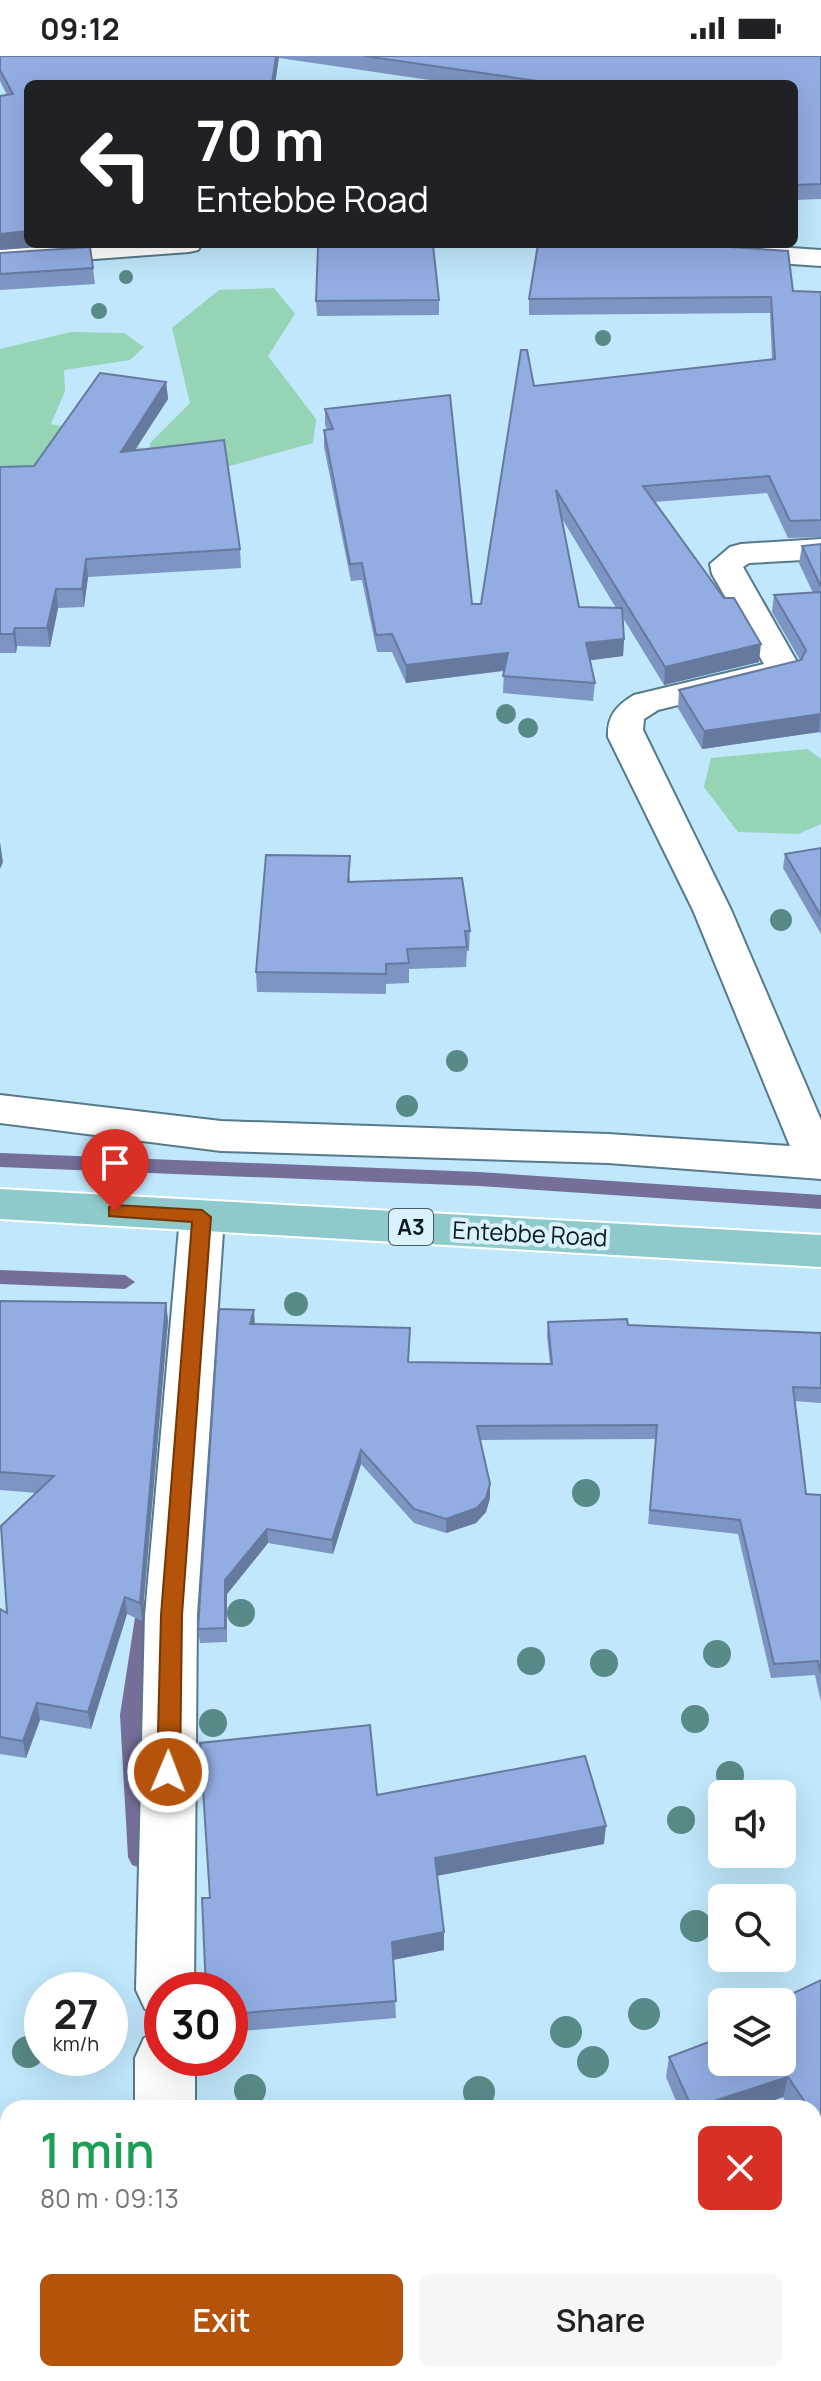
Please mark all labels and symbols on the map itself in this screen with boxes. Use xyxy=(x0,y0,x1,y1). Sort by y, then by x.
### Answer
pin xyxy=(81,1129,149,1211)
road number: A3 xyxy=(389,1209,433,1245)
street label: Entebbe Road xyxy=(452,1212,608,1254)
position arrow xyxy=(126,1730,210,1814)
speed limit sign: 30 xyxy=(144,1972,248,2076)

